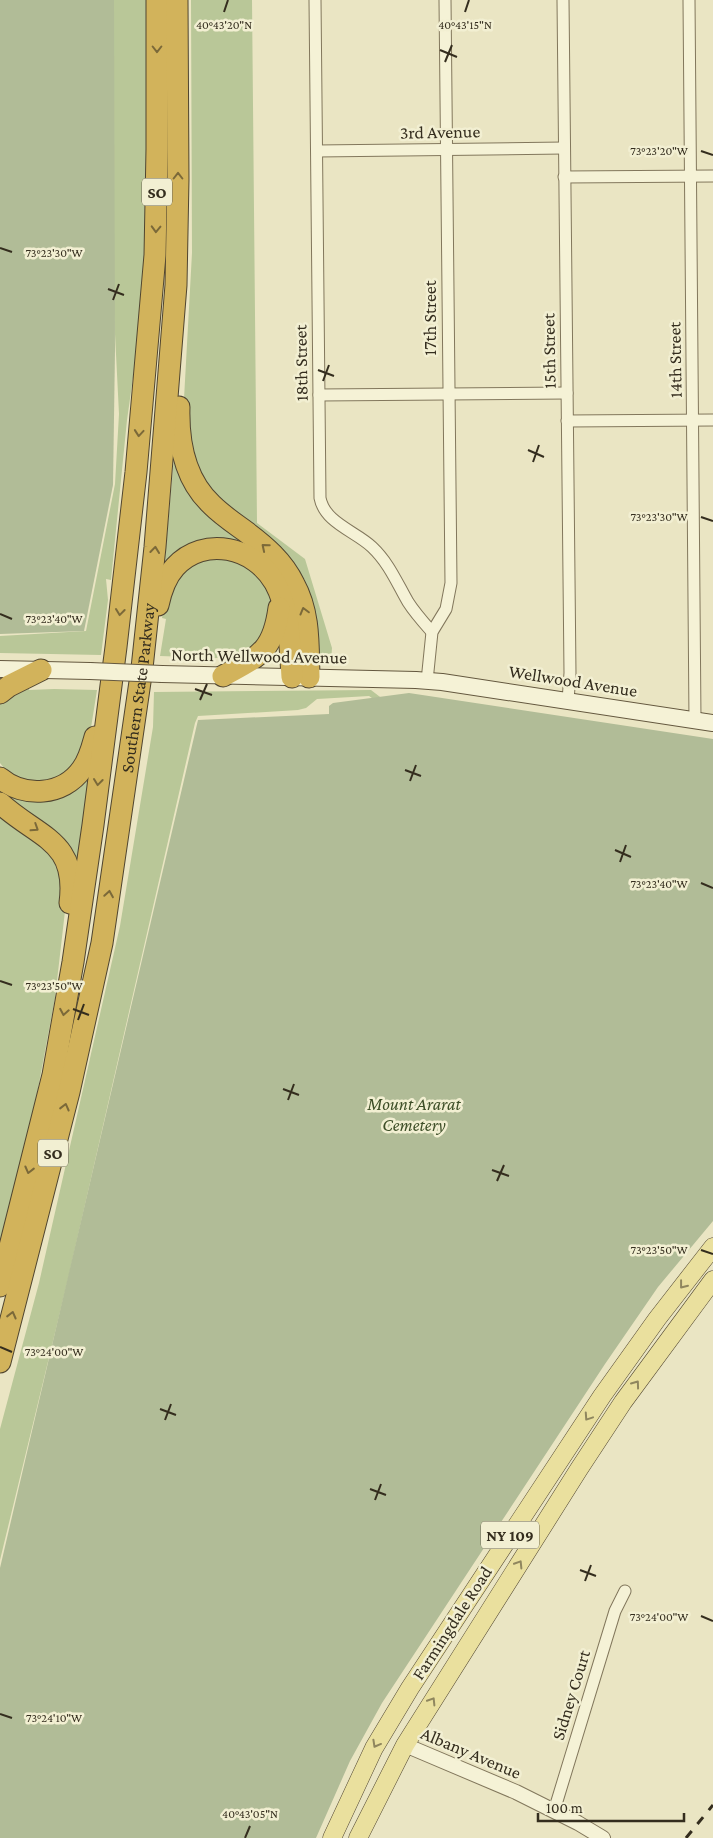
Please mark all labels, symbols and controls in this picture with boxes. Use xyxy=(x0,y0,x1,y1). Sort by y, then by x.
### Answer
text: 40°43'20"N xyxy=(196,18,252,32)
text: 40°43'15"N xyxy=(438,18,492,32)
one-way arrow xyxy=(152,45,162,53)
street label: 3rd Avenue xyxy=(400,121,480,143)
text: 73°23'20"W xyxy=(630,144,688,158)
one-way arrow xyxy=(173,171,183,179)
road number: SO xyxy=(142,178,172,206)
one-way arrow xyxy=(151,225,161,233)
text: 73°23'30"W xyxy=(25,246,83,260)
street label: 17th Street xyxy=(420,279,440,356)
street label: 15th Street xyxy=(538,312,560,389)
street label: 14th Street xyxy=(664,321,686,398)
street label: 18th Street xyxy=(290,323,312,402)
one-way arrow xyxy=(134,429,145,437)
text: 73°23'30"W xyxy=(630,510,688,524)
one-way arrow xyxy=(262,544,271,553)
one-way arrow xyxy=(149,546,160,554)
street label: Southern State Parkway xyxy=(117,601,159,774)
one-way arrow xyxy=(299,606,310,615)
one-way arrow xyxy=(115,608,126,616)
text: 73°23'40"W xyxy=(25,612,83,626)
street label: North Wellwood Avenue xyxy=(171,644,347,668)
street label: Wellwood Avenue xyxy=(507,661,639,701)
one-way arrow xyxy=(93,778,104,786)
one-way arrow xyxy=(29,822,38,831)
text: 73°23'40"W xyxy=(630,877,688,891)
one-way arrow xyxy=(104,890,114,899)
text: 73°23'50"W xyxy=(26,979,82,993)
one-way arrow xyxy=(59,1008,70,1016)
park label: Mount Ararat Cemetery xyxy=(366,1094,461,1135)
one-way arrow xyxy=(59,1102,70,1111)
road number: SO xyxy=(38,1140,68,1166)
one-way arrow xyxy=(24,1166,35,1175)
text: 73°23'50"W xyxy=(631,1243,687,1257)
one-way arrow xyxy=(680,1279,688,1288)
one-way arrow xyxy=(6,1310,17,1319)
text: 73°24'00"W xyxy=(25,1345,83,1359)
one-way arrow xyxy=(630,1380,639,1389)
one-way arrow xyxy=(585,1411,594,1420)
road number: NY 109 xyxy=(481,1522,539,1548)
one-way arrow xyxy=(513,1561,523,1570)
street label: Farmingdale Road xyxy=(408,1562,496,1683)
text: 73°24'00"W xyxy=(630,1610,688,1624)
street label: Sidney Court xyxy=(548,1647,594,1742)
one-way arrow xyxy=(425,1697,435,1706)
text: 73°24'10"W xyxy=(26,1711,82,1725)
street label: Albany Avenue xyxy=(418,1723,524,1783)
one-way arrow xyxy=(372,1739,382,1748)
scale bar xyxy=(538,1790,684,1822)
text: 100 m xyxy=(546,1800,583,1816)
text: 40°43'05"N xyxy=(222,1807,278,1821)

